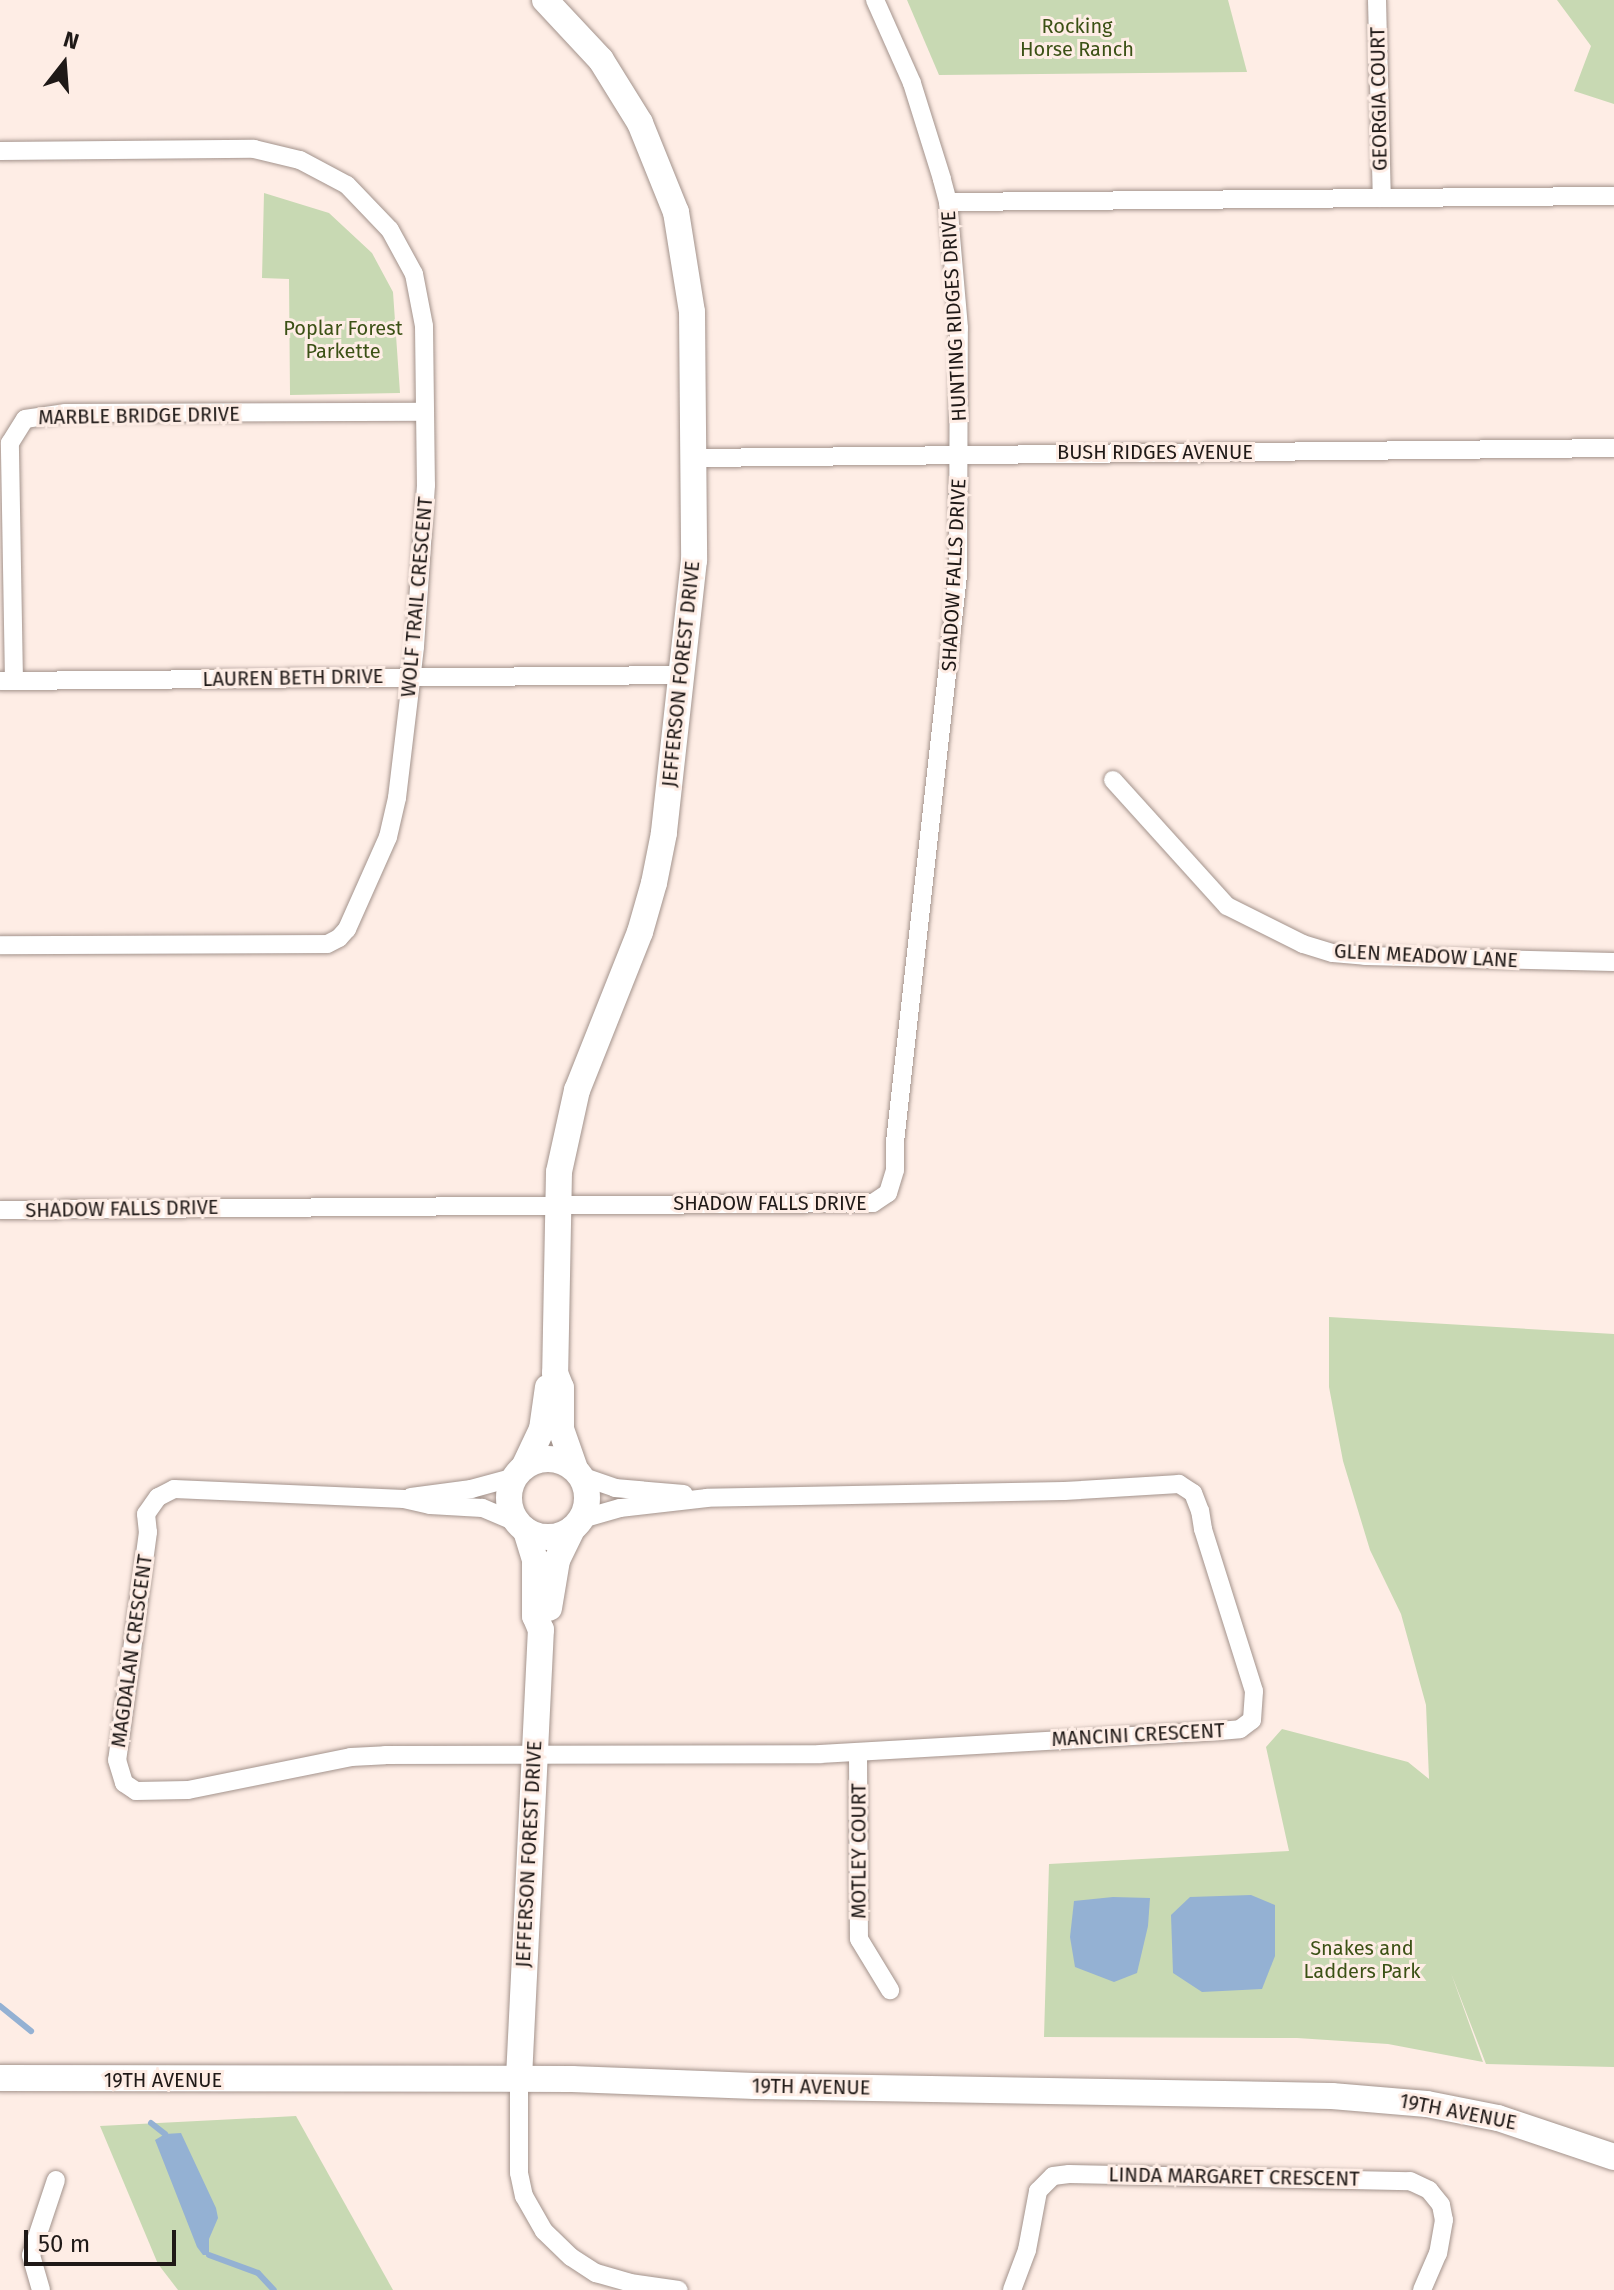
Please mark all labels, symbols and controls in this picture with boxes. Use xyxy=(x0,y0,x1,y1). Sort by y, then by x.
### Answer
park label: Rocking Horse Ranch xyxy=(1020,14,1134,61)
north arrow xyxy=(24,24,104,104)
text: N xyxy=(60,26,82,56)
street label: GEORGIA COURT xyxy=(1366,27,1392,171)
street label: HUNTING RIDGES DRIVE xyxy=(936,210,972,422)
park label: Poplar Forest Parkette xyxy=(283,317,403,364)
street label: MARBLE BRIDGE DRIVE xyxy=(38,402,240,430)
street label: BUSH RIDGES AVENUE xyxy=(1057,440,1253,464)
street label: SHADOW FALLS DRIVE xyxy=(937,478,971,672)
street label: WOLF TRAIL CRESCENT xyxy=(396,496,438,698)
street label: JEFFERSON FOREST DRIVE xyxy=(657,560,705,788)
street label: LAUREN BETH DRIVE xyxy=(202,664,384,692)
street label: GLEN MEADOW LANE xyxy=(1333,939,1519,973)
street label: SHADOW FALLS DRIVE xyxy=(673,1191,867,1215)
street label: SHADOW FALLS DRIVE xyxy=(25,1195,219,1223)
street label: MAGDALAN CRESCENT xyxy=(107,1553,157,1749)
street label: MANCINI CRESCENT xyxy=(1051,1718,1225,1752)
street label: JEFFERSON FOREST DRIVE xyxy=(511,1740,547,1968)
street label: MOTLEY COURT xyxy=(847,1783,871,1919)
park label: Snakes and Ladders Park xyxy=(1304,1937,1420,1984)
street label: 19TH AVENUE xyxy=(104,2068,222,2092)
street label: 19TH AVENUE xyxy=(751,2074,871,2100)
street label: 19TH AVENUE xyxy=(1397,2089,1519,2135)
street label: LINDA MARGARET CRESCENT xyxy=(1108,2163,1360,2191)
scale bar xyxy=(28,2214,180,2264)
text: 50 m xyxy=(38,2230,90,2258)

